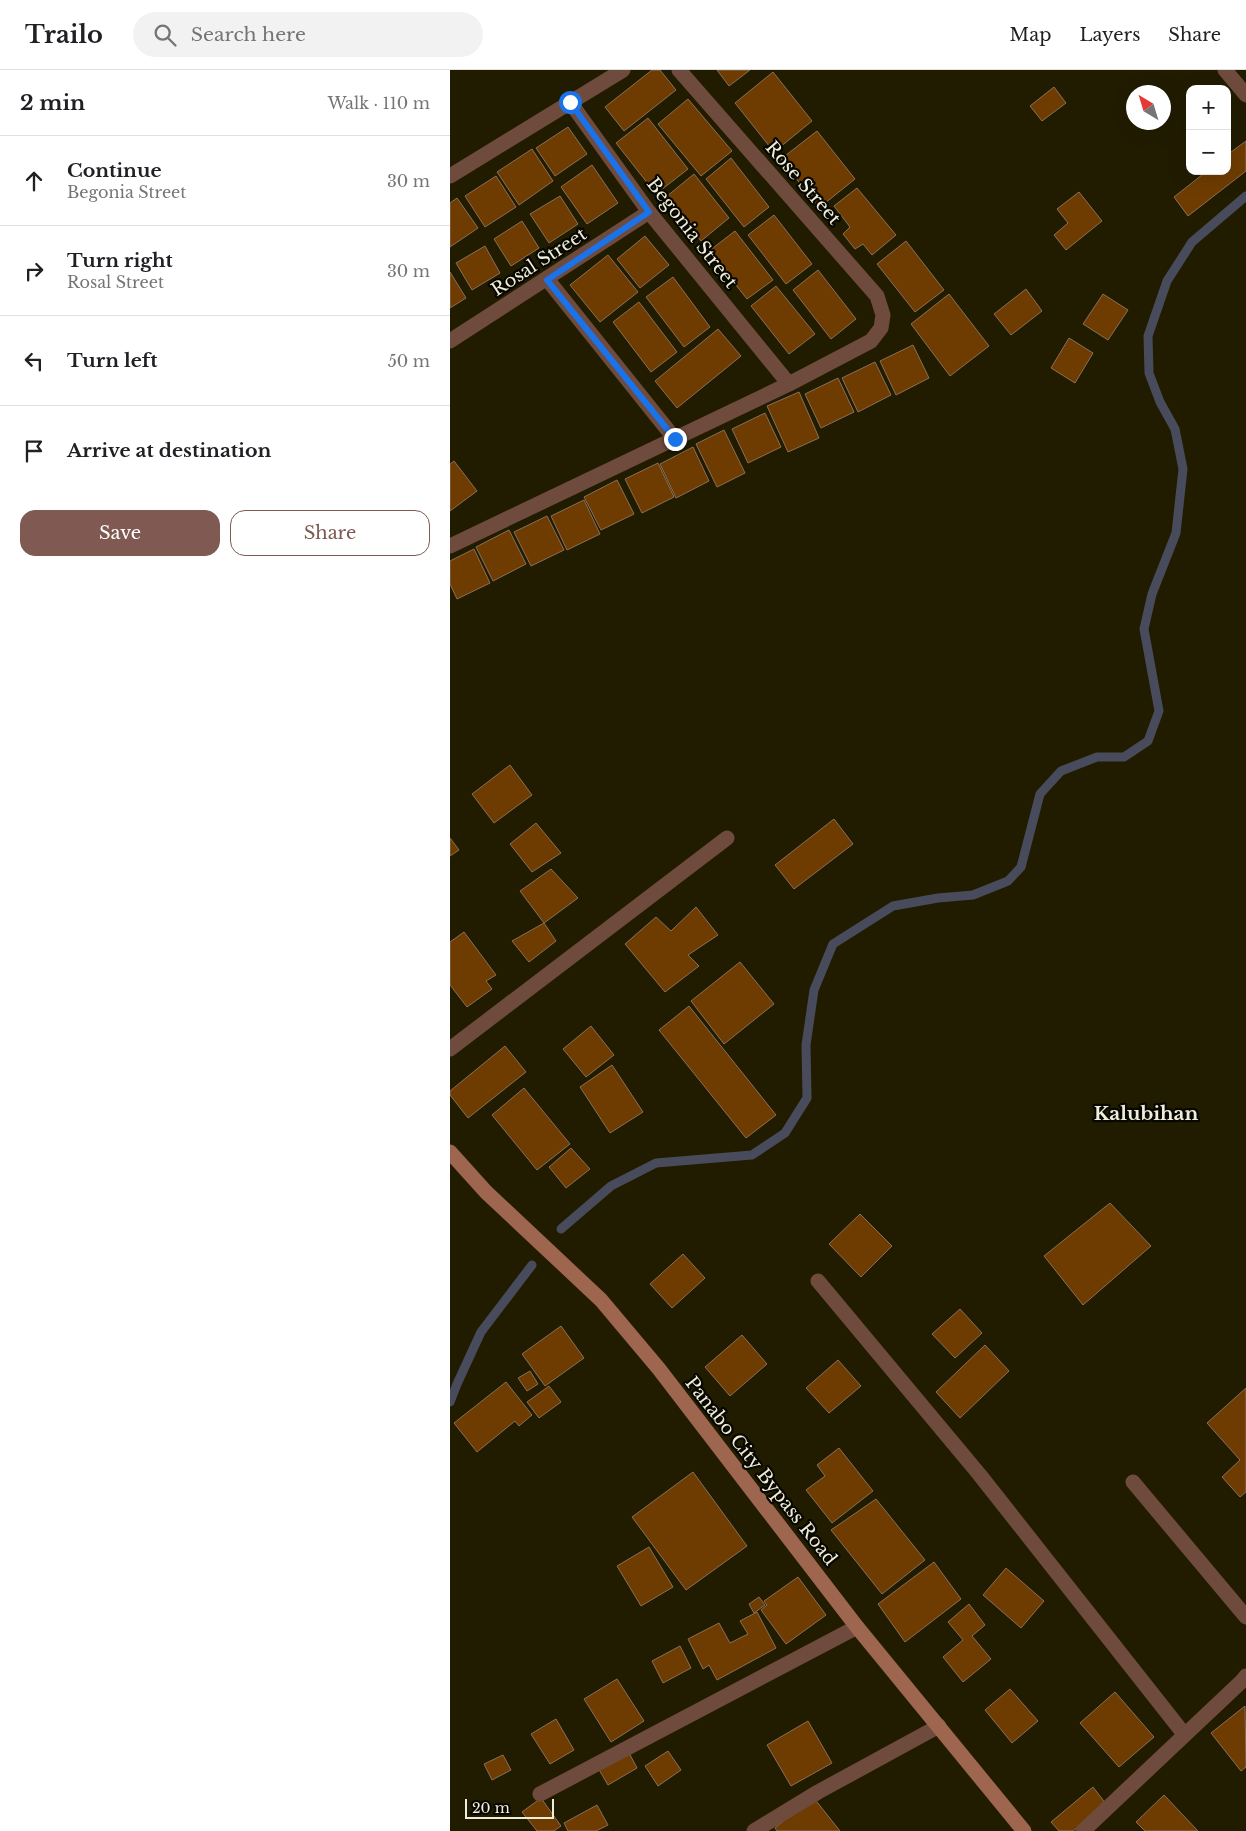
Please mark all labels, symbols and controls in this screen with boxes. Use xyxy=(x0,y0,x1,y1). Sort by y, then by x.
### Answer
search box xyxy=(133,12,483,57)
text: Trailo xyxy=(25,20,103,49)
icon: search xyxy=(151,21,179,49)
text: Search here xyxy=(191,23,306,46)
text: Map xyxy=(1010,24,1051,46)
text: Layers xyxy=(1079,24,1140,46)
text: Share xyxy=(1168,24,1221,46)
north arrow xyxy=(1126,85,1171,130)
map controls xyxy=(1186,85,1231,175)
button: + xyxy=(1186,85,1231,130)
text: 2 min xyxy=(20,90,85,116)
route start xyxy=(559,91,582,114)
text: Walk · 110 m xyxy=(328,93,430,113)
button: − xyxy=(1186,130,1231,175)
street label: Rose Street xyxy=(761,137,845,229)
text: Continue xyxy=(67,159,162,182)
icon: ahead xyxy=(20,167,48,195)
text: 30 m xyxy=(387,171,430,191)
street label: Begonia Street xyxy=(642,173,742,293)
text: Begonia Street xyxy=(67,182,186,202)
street label: Rosal Street xyxy=(487,223,591,301)
text: Turn right xyxy=(67,249,173,272)
icon: right xyxy=(20,257,48,285)
text: 30 m xyxy=(387,261,430,281)
text: Rosal Street xyxy=(67,272,164,292)
icon: left xyxy=(20,347,48,375)
text: Turn left xyxy=(67,349,158,372)
text: 50 m xyxy=(388,351,430,371)
route end xyxy=(664,428,687,451)
icon: arrive xyxy=(20,437,48,465)
text: Arrive at destination xyxy=(67,439,271,462)
button: Save xyxy=(20,510,220,556)
button: Share xyxy=(230,510,430,556)
district label: Kalubihan xyxy=(1094,1102,1199,1125)
street label: Panabo City Bypass Road xyxy=(681,1372,841,1570)
scale bar xyxy=(465,1796,554,1819)
text: 20 m xyxy=(472,1799,510,1817)

